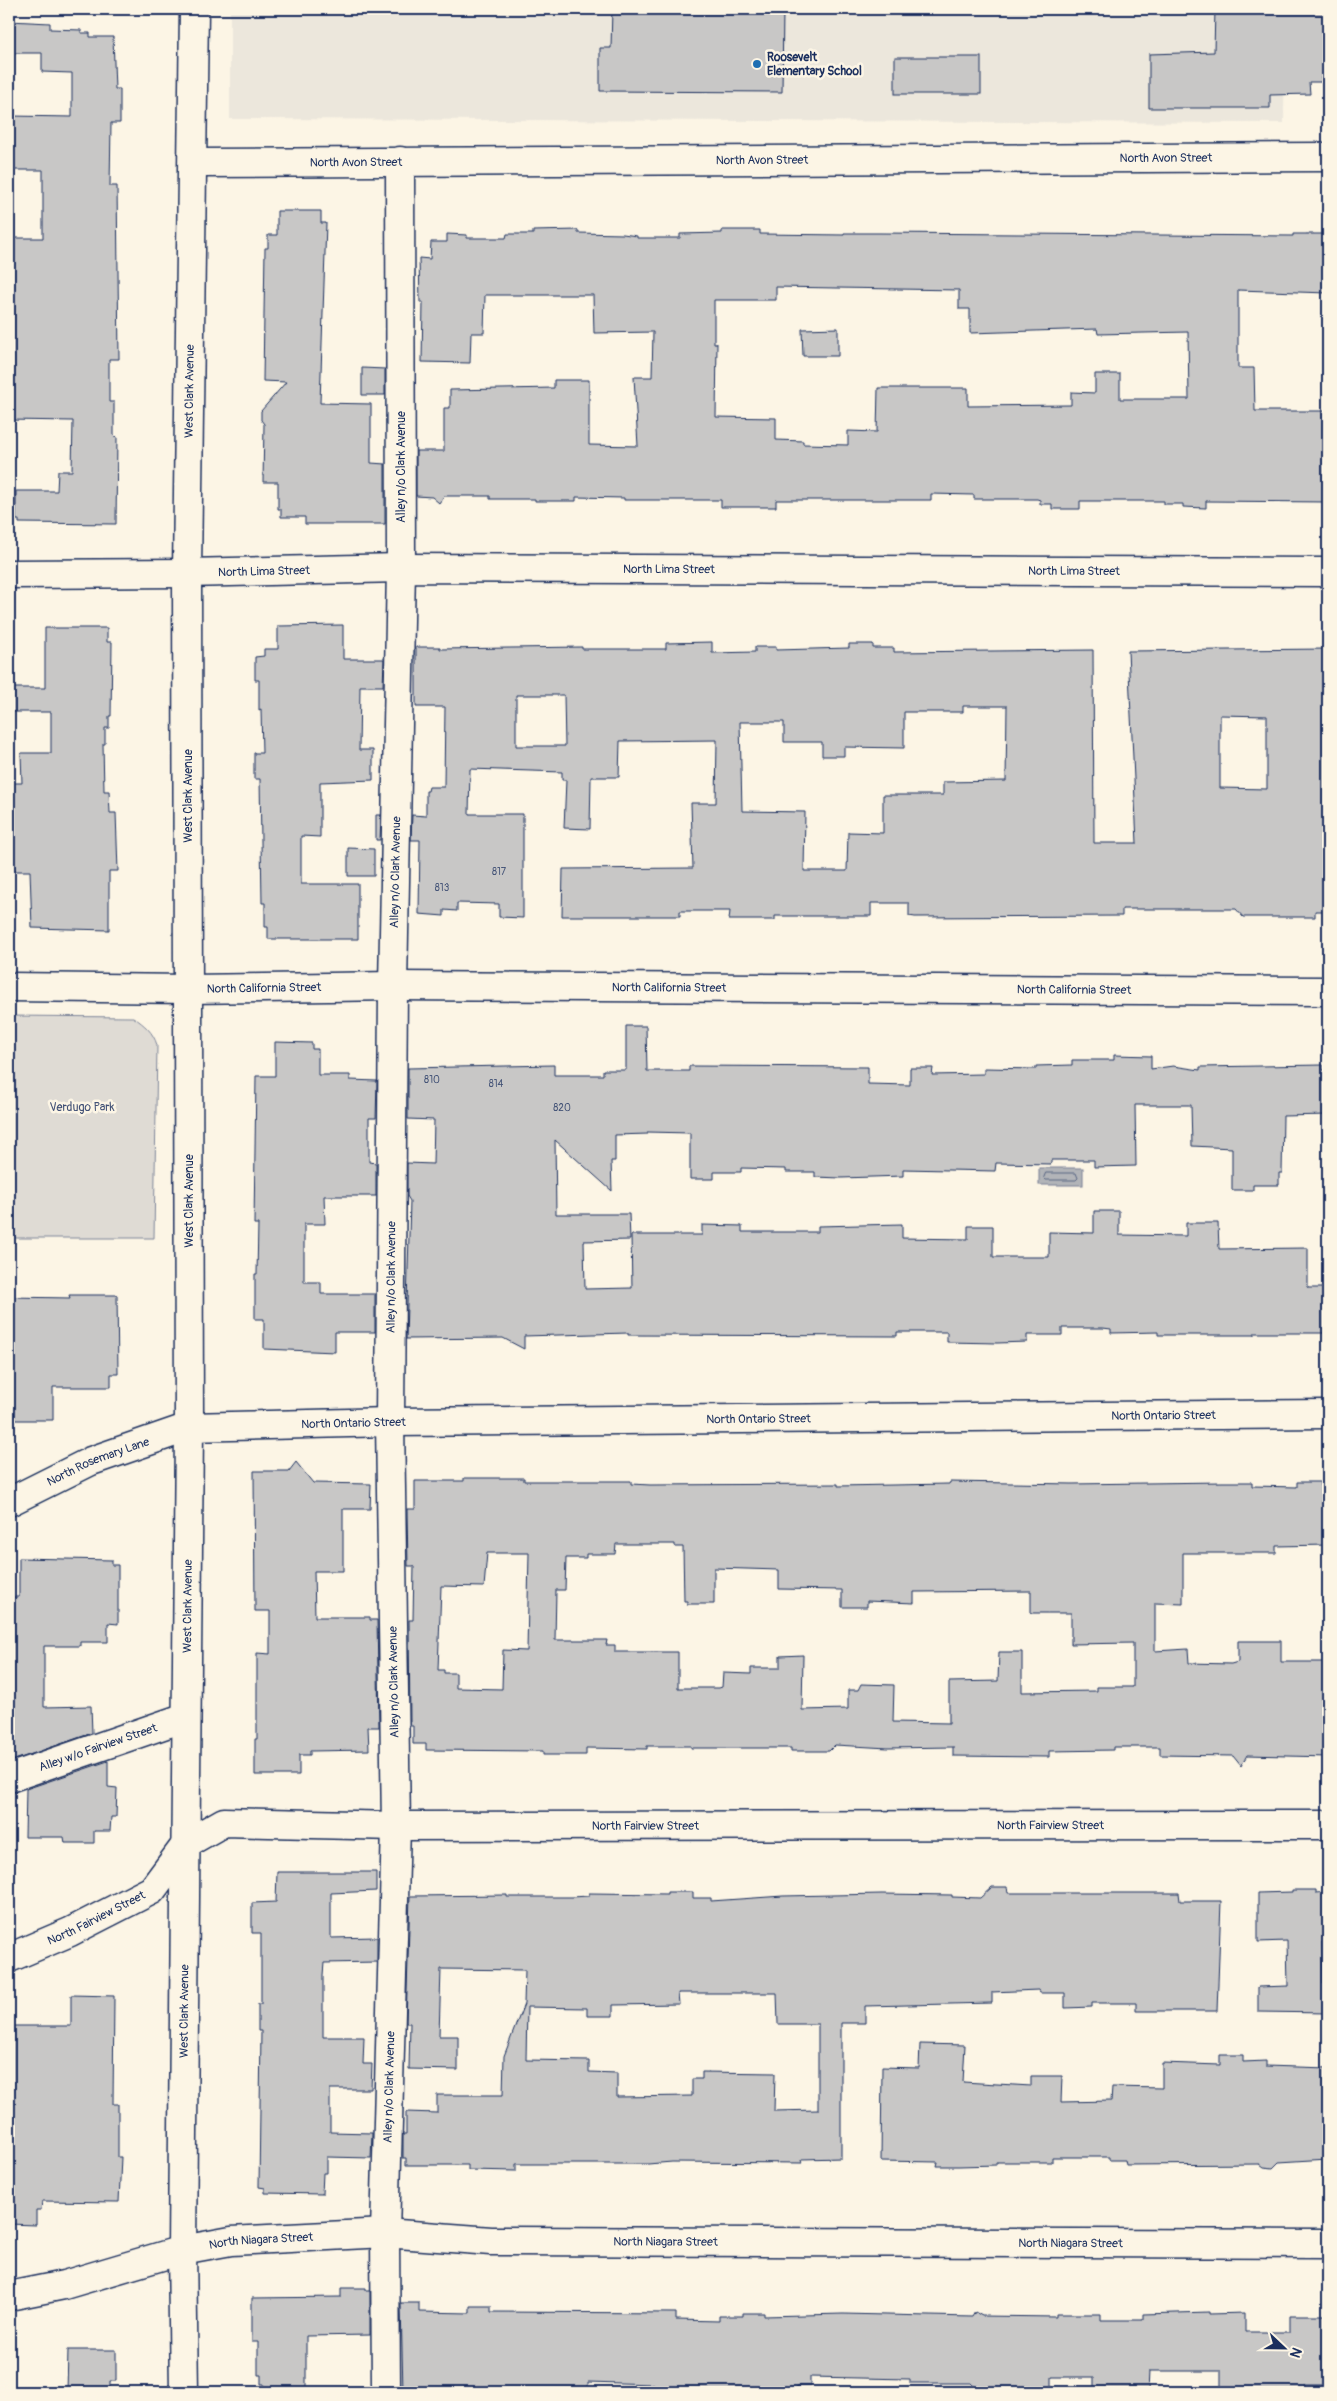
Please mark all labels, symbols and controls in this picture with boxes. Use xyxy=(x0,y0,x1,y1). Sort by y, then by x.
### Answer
place label: Roosevelt Elementary School xyxy=(767,50,862,79)
marker: Roosevelt Elementary School xyxy=(751,58,763,70)
street label: North Avon Street xyxy=(1120,150,1213,166)
street label: North Avon Street xyxy=(716,152,809,168)
street label: North Avon Street xyxy=(310,154,403,170)
street label: West Clark Avenue xyxy=(181,344,197,438)
street label: Alley n/o Clark Avenue xyxy=(394,411,409,523)
street label: North Lima Street xyxy=(623,561,715,577)
street label: North Lima Street xyxy=(218,563,310,580)
street label: North Lima Street xyxy=(1028,563,1120,579)
street label: West Clark Avenue xyxy=(181,749,196,843)
street label: Alley n/o Clark Avenue xyxy=(387,816,404,928)
house number: 817 xyxy=(492,866,507,878)
house number: 813 xyxy=(435,882,450,894)
street label: North California Street xyxy=(207,980,322,996)
street label: North California Street xyxy=(612,980,726,995)
street label: North California Street xyxy=(1017,982,1131,997)
house number: 810 xyxy=(424,1074,440,1086)
house number: 814 xyxy=(489,1078,504,1090)
park label: Verdugo Park xyxy=(49,1100,115,1115)
house number: 820 xyxy=(553,1102,571,1114)
street label: West Clark Avenue xyxy=(182,1154,197,1248)
street label: Alley n/o Clark Avenue xyxy=(383,1221,399,1333)
street label: North Ontario Street xyxy=(1111,1407,1216,1423)
street label: North Ontario Street xyxy=(706,1411,811,1427)
street label: North Ontario Street xyxy=(301,1414,406,1432)
street label: North Rosemary Lane xyxy=(44,1434,151,1489)
street label: West Clark Avenue xyxy=(180,1559,195,1653)
street label: Alley n/o Clark Avenue xyxy=(386,1626,402,1738)
street label: Alley w/o Fairview Street xyxy=(37,1720,159,1775)
street label: North Fairview Street xyxy=(592,1818,699,1833)
street label: North Fairview Street xyxy=(997,1818,1104,1833)
street label: North Fairview Street xyxy=(45,1887,148,1948)
street label: West Clark Avenue xyxy=(176,1964,192,2058)
street label: Alley n/o Clark Avenue xyxy=(380,2031,398,2143)
street label: North Niagara Street xyxy=(208,2229,314,2252)
street label: North Niagara Street xyxy=(613,2234,718,2249)
street label: North Niagara Street xyxy=(1018,2235,1123,2251)
north arrow xyxy=(1260,2324,1310,2374)
text: N xyxy=(1286,2345,1305,2360)

